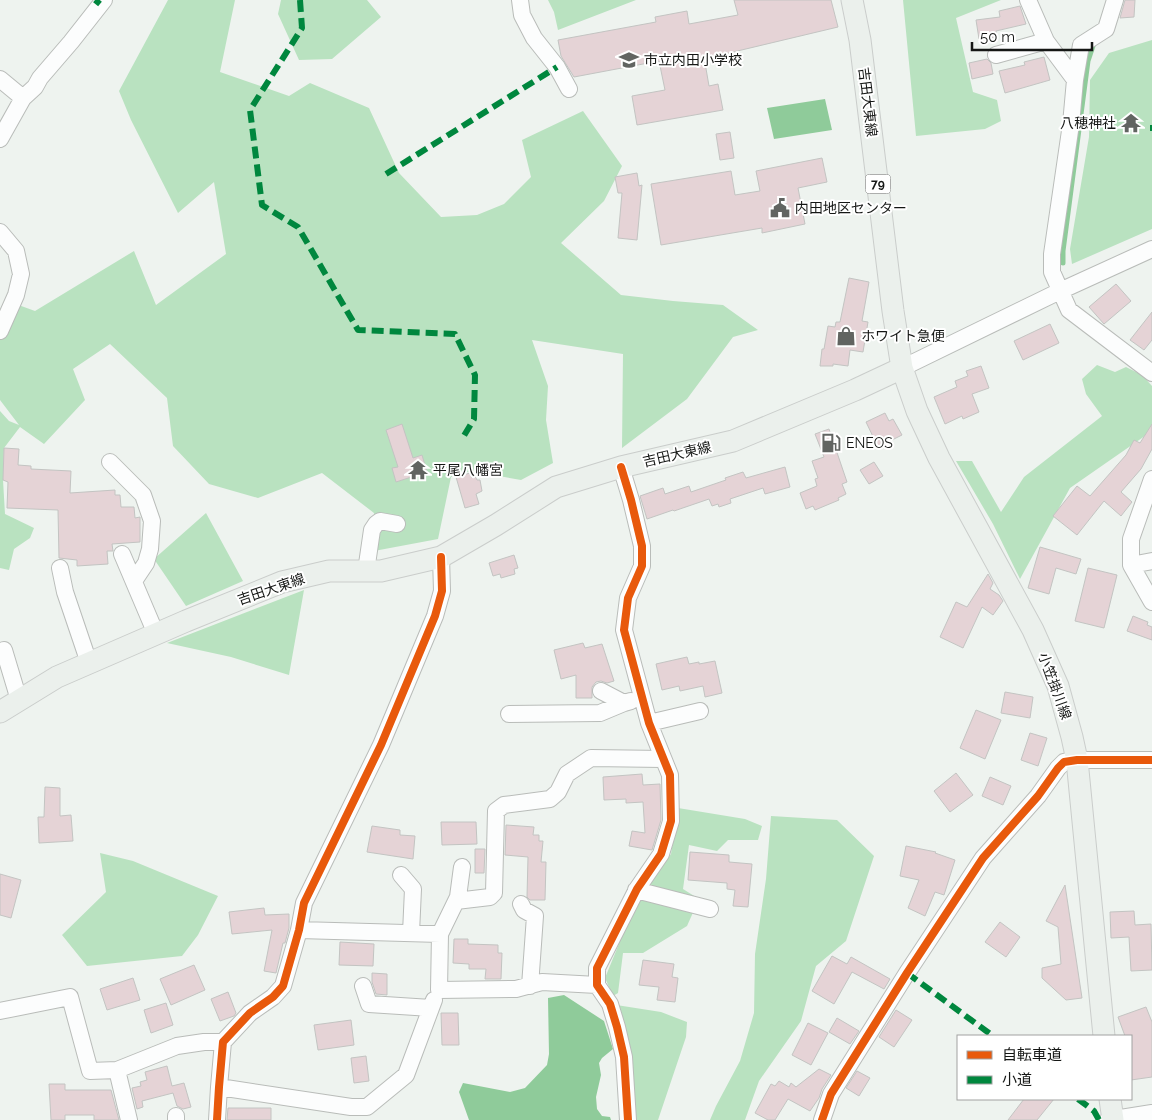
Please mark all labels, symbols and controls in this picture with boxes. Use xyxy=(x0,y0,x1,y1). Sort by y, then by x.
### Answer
scale bar xyxy=(972,20,1092,52)
text: 50 m xyxy=(980,28,1015,46)
school or university icon: 市立内田小学校 xyxy=(618,49,640,71)
place label: 市立内田小学校 xyxy=(644,52,742,68)
street label: 吉田大東線 xyxy=(856,66,880,138)
temple icon: 八穂神社 xyxy=(1120,112,1142,134)
place label: 八穂神社 xyxy=(1060,115,1116,131)
road number: 79 xyxy=(866,174,890,193)
public building icon: 内田地区センター xyxy=(769,197,791,219)
place label: 内田地区センター xyxy=(795,200,907,216)
shop icon: ホワイト急便 xyxy=(835,325,857,347)
place label: ホワイト急便 xyxy=(861,328,945,344)
fuel station icon: ENEOS xyxy=(820,432,842,454)
place label: ENEOS xyxy=(846,435,893,451)
street label: 吉田大東線 xyxy=(641,438,713,470)
temple icon: 平尾八幡宮 xyxy=(407,459,429,481)
place label: 平尾八幡宮 xyxy=(433,462,503,478)
street label: 吉田大東線 xyxy=(235,570,307,608)
street label: 小笠掛川線 xyxy=(1036,650,1074,722)
legend xyxy=(957,1035,1132,1100)
text: 自転車道 xyxy=(1002,1046,1062,1064)
text: 小道 xyxy=(1002,1071,1032,1089)

